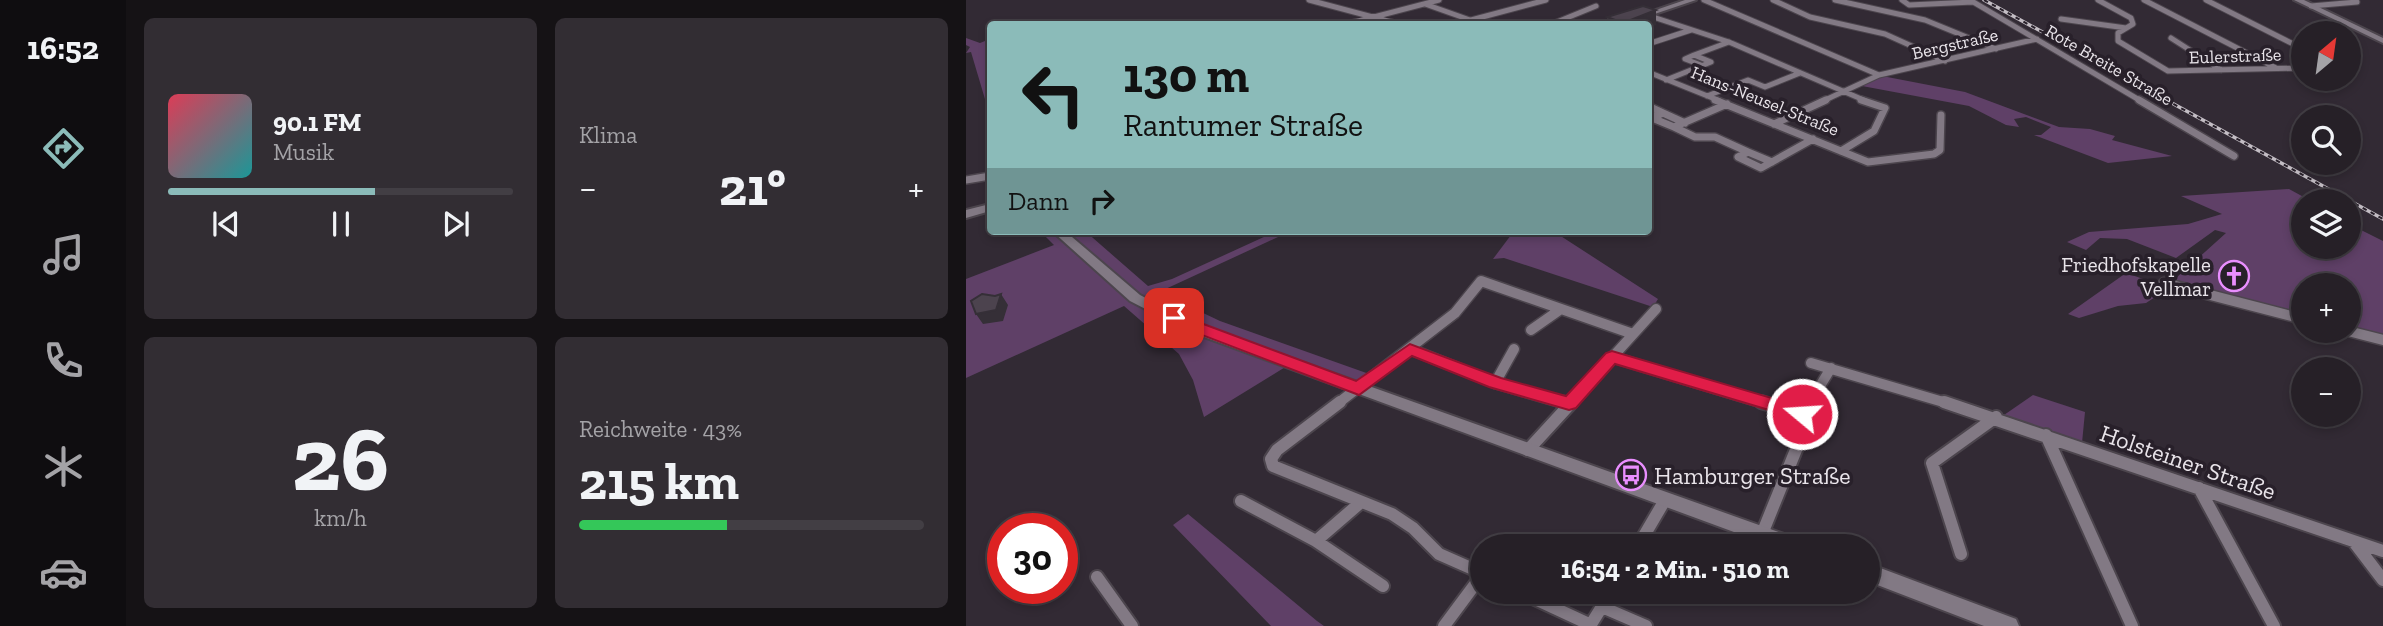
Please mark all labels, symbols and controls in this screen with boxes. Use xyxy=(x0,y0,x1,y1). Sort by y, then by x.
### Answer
street label: Rote Breite Straße xyxy=(2041,20,2177,110)
north arrow xyxy=(2291,21,2361,91)
map controls xyxy=(2291,21,2361,427)
street label: Bergstraße xyxy=(1910,23,2000,65)
text: 16:52 xyxy=(27,29,99,67)
street label: Eulerstraße xyxy=(2188,43,2282,69)
text: 130 m xyxy=(1123,46,1249,105)
icon: left xyxy=(1008,49,1099,140)
street label: Hans-Neusel-Straße xyxy=(1688,61,1842,141)
button: search xyxy=(2291,105,2361,175)
text: 90.1 FM xyxy=(273,106,361,138)
text: Rantumer Straße xyxy=(1123,106,1363,144)
text: Klima xyxy=(579,121,637,149)
icon: directions xyxy=(39,124,88,173)
text: Musik xyxy=(273,138,334,166)
text: 21° xyxy=(719,156,786,218)
text: − xyxy=(579,165,597,211)
text: + xyxy=(908,165,924,211)
icon: right xyxy=(1083,182,1121,220)
text: Dann xyxy=(1008,185,1069,217)
button: layers xyxy=(2291,189,2361,259)
icon: previous xyxy=(207,205,245,243)
icon: pause xyxy=(322,205,360,243)
icon: next xyxy=(437,205,475,243)
icon: music xyxy=(39,230,88,279)
place label: Friedhofskapelle Vellmar xyxy=(2061,252,2211,301)
church icon: Friedhofskapelle Vellmar xyxy=(2217,259,2251,293)
button: + xyxy=(2291,273,2361,343)
pin xyxy=(1144,288,1204,348)
icon: arrive xyxy=(1155,299,1193,337)
icon: phone xyxy=(39,336,88,385)
button: − xyxy=(2291,357,2361,427)
position arrow xyxy=(1765,377,1839,451)
text: 26 xyxy=(292,404,389,513)
text: Reichweite · 43% xyxy=(579,415,742,443)
street label: Holsteiner Straße xyxy=(2096,418,2280,506)
icon: climate xyxy=(39,442,88,491)
text: 215 km xyxy=(579,450,739,512)
bus stop icon: Hamburger Straße xyxy=(1614,458,1648,492)
place label: Hamburger Straße xyxy=(1654,461,1850,490)
text: km/h xyxy=(314,504,367,532)
speed limit sign: 30 xyxy=(987,513,1078,604)
icon: car xyxy=(39,548,88,597)
text: 16:54 · 2 Min. · 510 m xyxy=(1561,553,1789,585)

